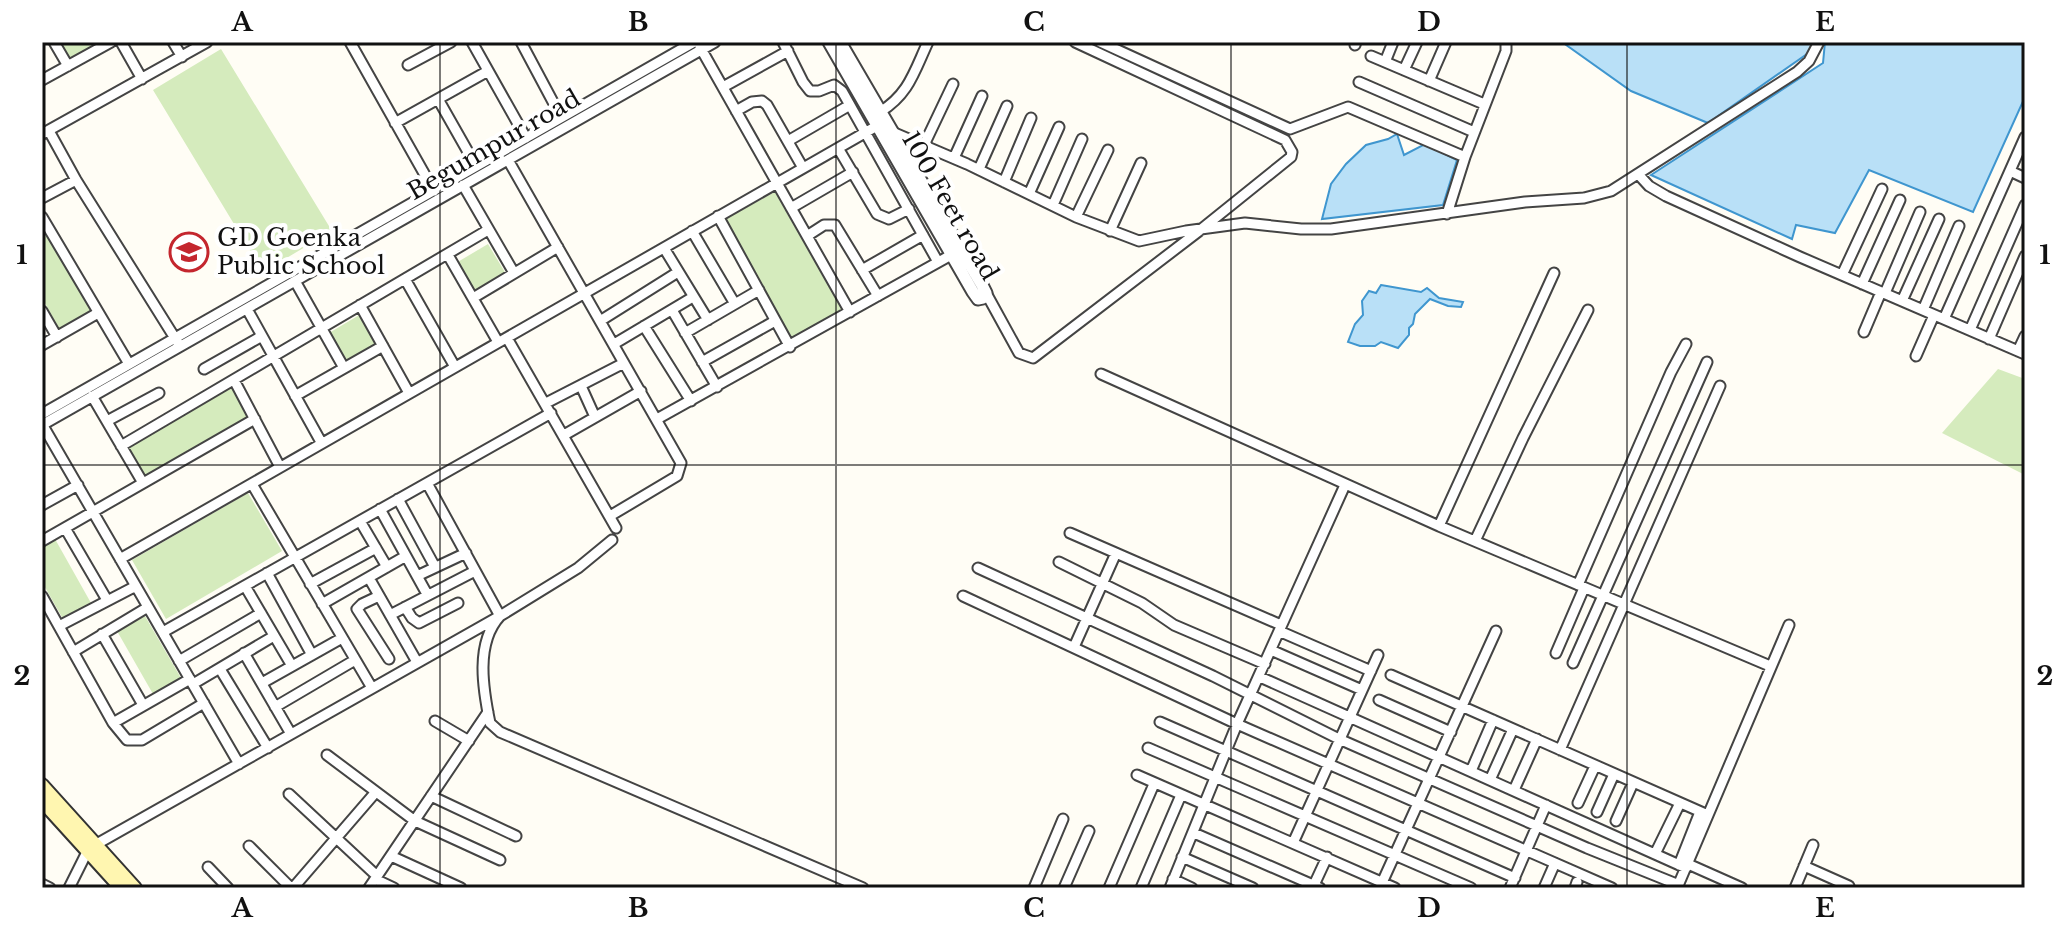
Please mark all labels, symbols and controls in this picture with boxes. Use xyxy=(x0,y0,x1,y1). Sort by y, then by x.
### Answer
text: A xyxy=(230,6,253,38)
text: B xyxy=(628,6,648,38)
text: C xyxy=(1023,6,1045,38)
text: D xyxy=(1417,6,1441,38)
text: E xyxy=(1815,6,1835,38)
street label: Begumpur road xyxy=(402,83,585,206)
street label: 100 Feet road xyxy=(896,126,1005,285)
place label: GD Goenka Public School xyxy=(217,223,385,280)
school or university icon: GD Goenka Public School xyxy=(168,231,210,273)
text: 1 xyxy=(16,239,28,271)
text: 1 xyxy=(2039,239,2051,271)
text: 2 xyxy=(14,660,30,692)
text: 2 xyxy=(2037,660,2053,692)
text: A xyxy=(230,892,253,924)
text: B xyxy=(628,892,648,924)
text: C xyxy=(1023,892,1045,924)
text: D xyxy=(1417,892,1441,924)
text: E xyxy=(1815,892,1835,924)

